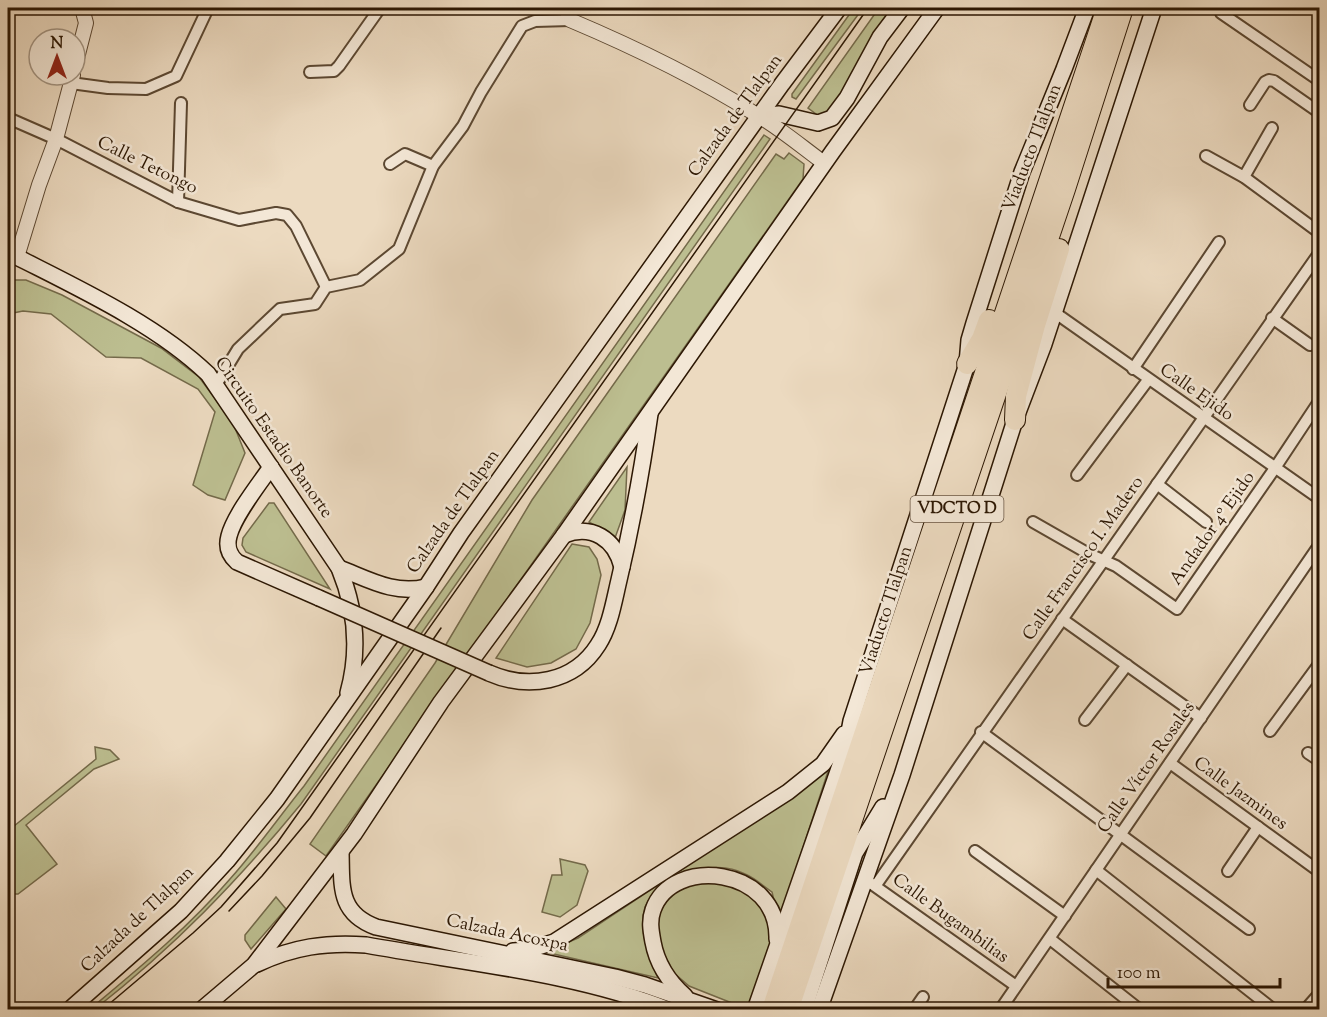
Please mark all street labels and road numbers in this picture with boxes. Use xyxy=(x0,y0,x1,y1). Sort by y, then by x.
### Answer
street label: Calzada de Tlalpan xyxy=(682,49,790,183)
street label: Viaducto Tlalpan xyxy=(997,80,1069,215)
street label: Calle Tetongo xyxy=(92,130,202,202)
street label: Circuito Estadio Banorte xyxy=(207,352,339,524)
street label: Calle Ejido xyxy=(1154,358,1239,428)
street label: Calzada de Tlalpan xyxy=(401,444,507,580)
street label: Andador 4º Ejido xyxy=(1164,467,1262,591)
street label: Calle Francisco I. Madero xyxy=(1017,471,1151,647)
road number: VDCTO D xyxy=(910,496,1004,522)
street label: Viaducto Tlalpan xyxy=(854,543,920,679)
street label: Calle Víctor Rosales xyxy=(1092,697,1202,839)
street label: Calle Jazmines xyxy=(1188,751,1292,837)
street label: Calzada de Tlalpan xyxy=(75,860,201,980)
street label: Calle Bugambilias xyxy=(886,868,1014,970)
street label: Calzada Acoxpa xyxy=(444,908,570,960)

